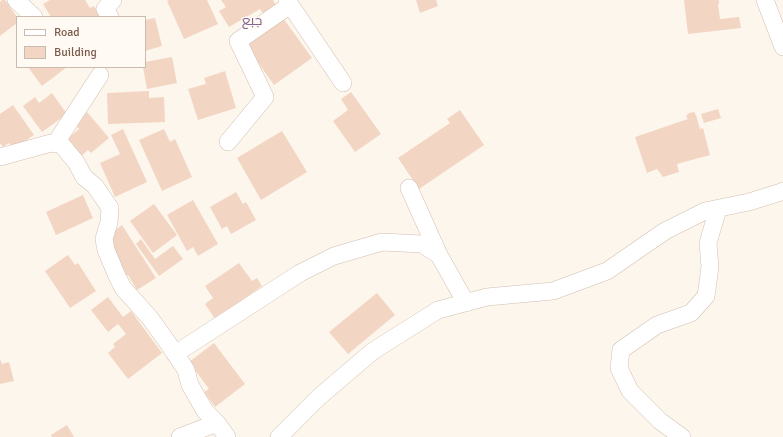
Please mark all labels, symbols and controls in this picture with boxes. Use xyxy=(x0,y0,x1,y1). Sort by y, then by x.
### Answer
district label: جبع xyxy=(242,13,262,29)
legend xyxy=(16,16,146,68)
text: Road xyxy=(54,25,80,40)
text: Building xyxy=(54,45,97,60)

